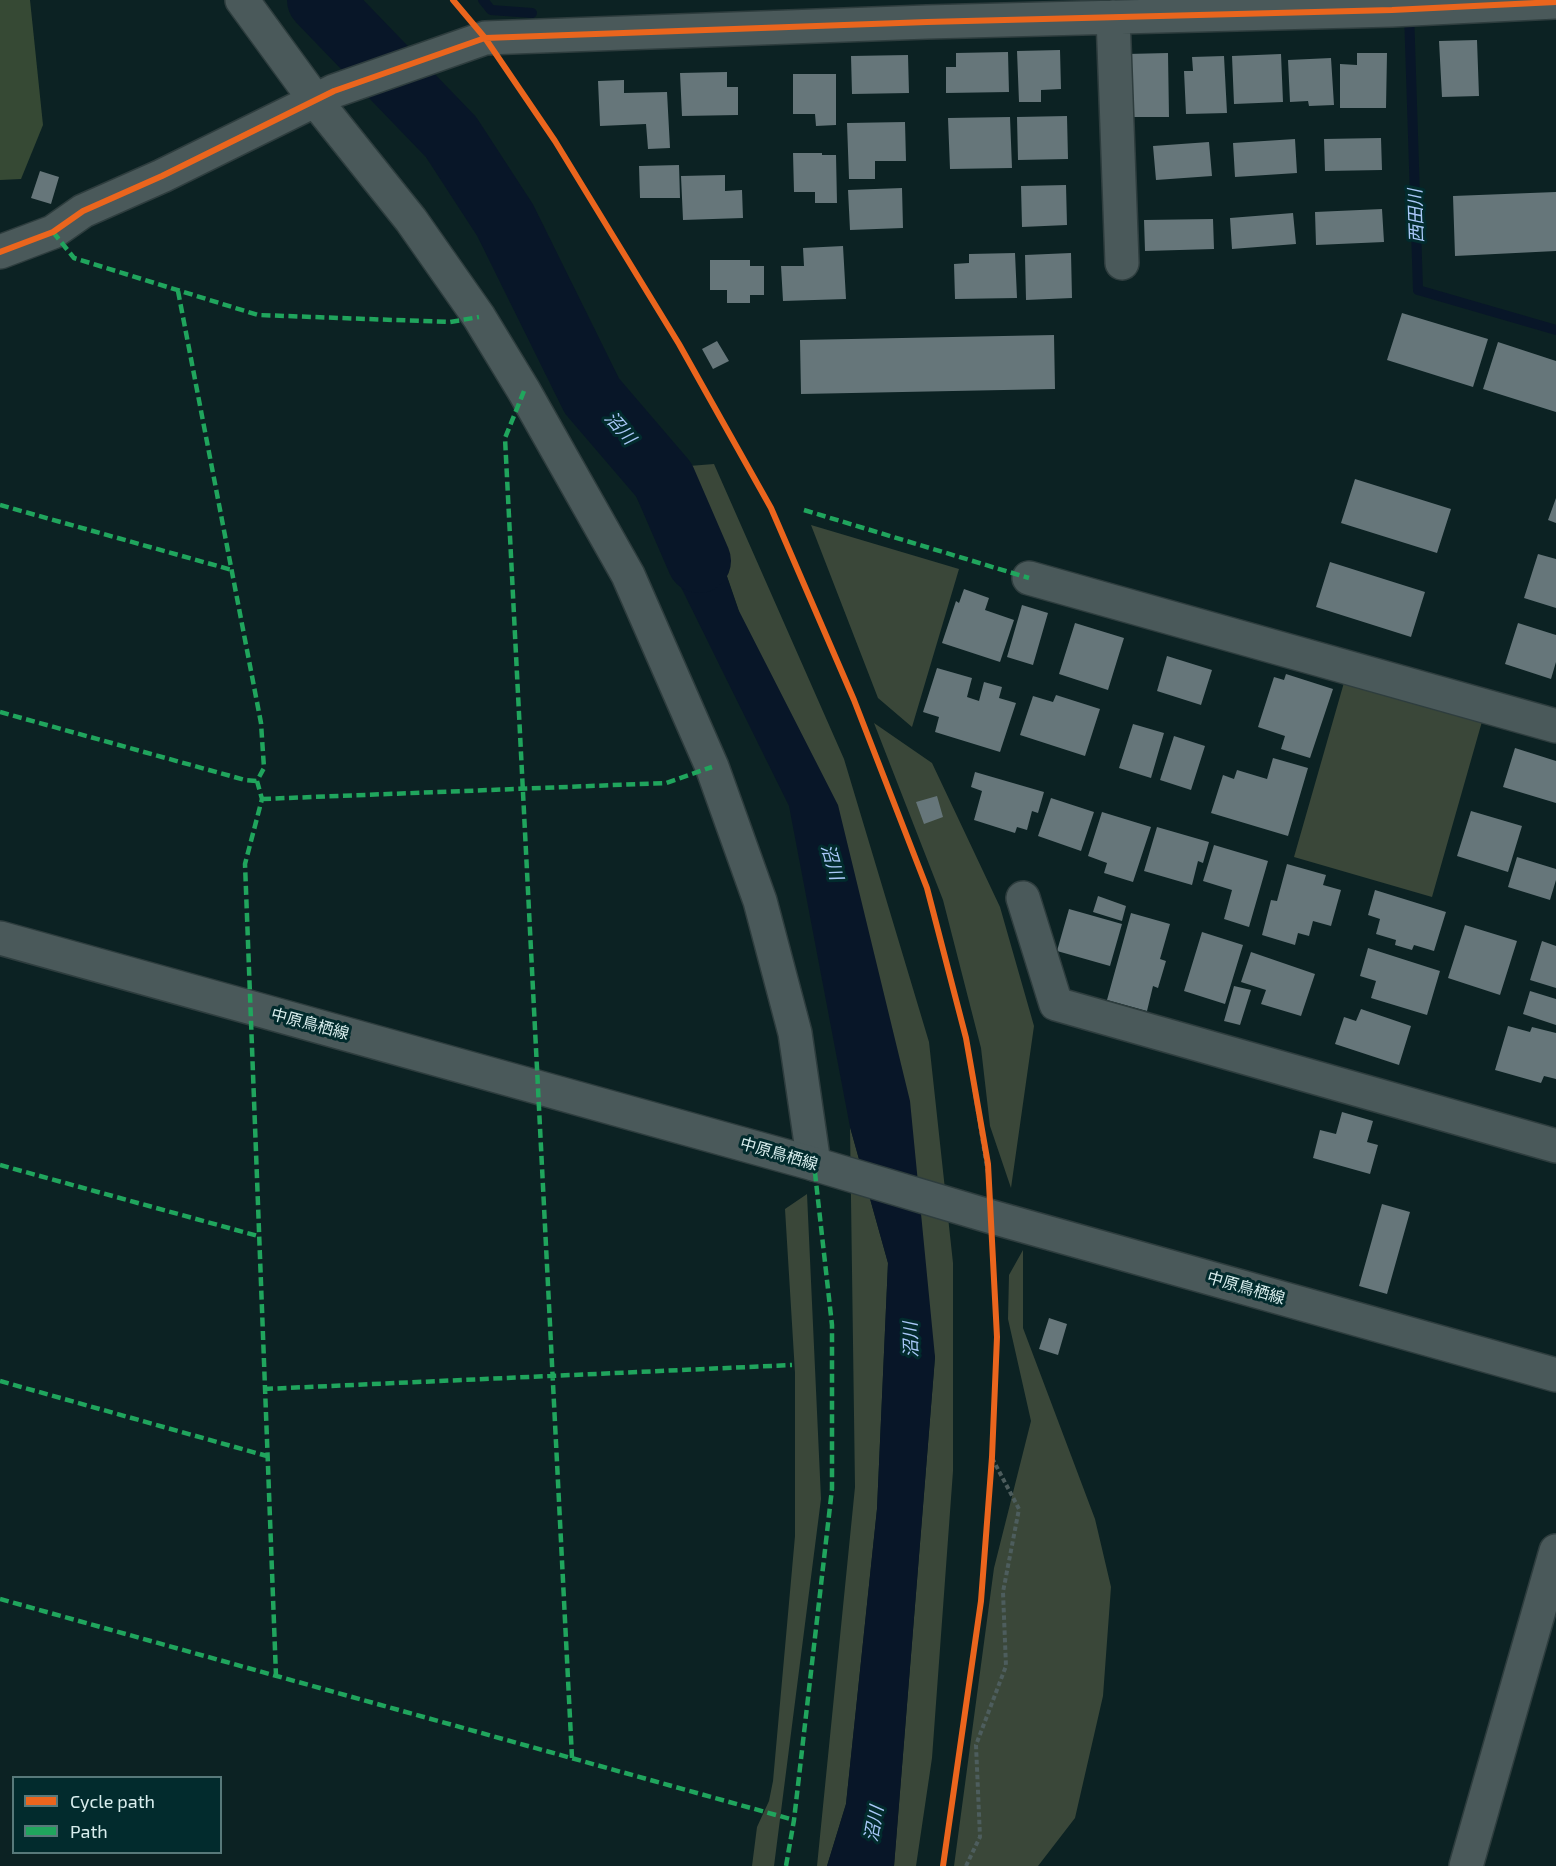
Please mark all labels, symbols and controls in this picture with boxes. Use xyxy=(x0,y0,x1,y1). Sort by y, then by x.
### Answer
water label: 西田川 xyxy=(1404,189,1428,243)
water label: 沼川 xyxy=(600,407,640,449)
water label: 沼川 xyxy=(817,842,847,882)
street label: 中原鳥栖線 xyxy=(269,1004,351,1044)
street label: 中原鳥栖線 xyxy=(738,1134,820,1174)
street label: 中原鳥栖線 xyxy=(1205,1268,1287,1308)
water label: 沼川 xyxy=(900,1322,922,1358)
legend xyxy=(12,1776,222,1854)
text: Cycle path xyxy=(70,1790,155,1812)
water label: 沼川 xyxy=(860,1804,888,1844)
text: Path xyxy=(70,1820,108,1842)

